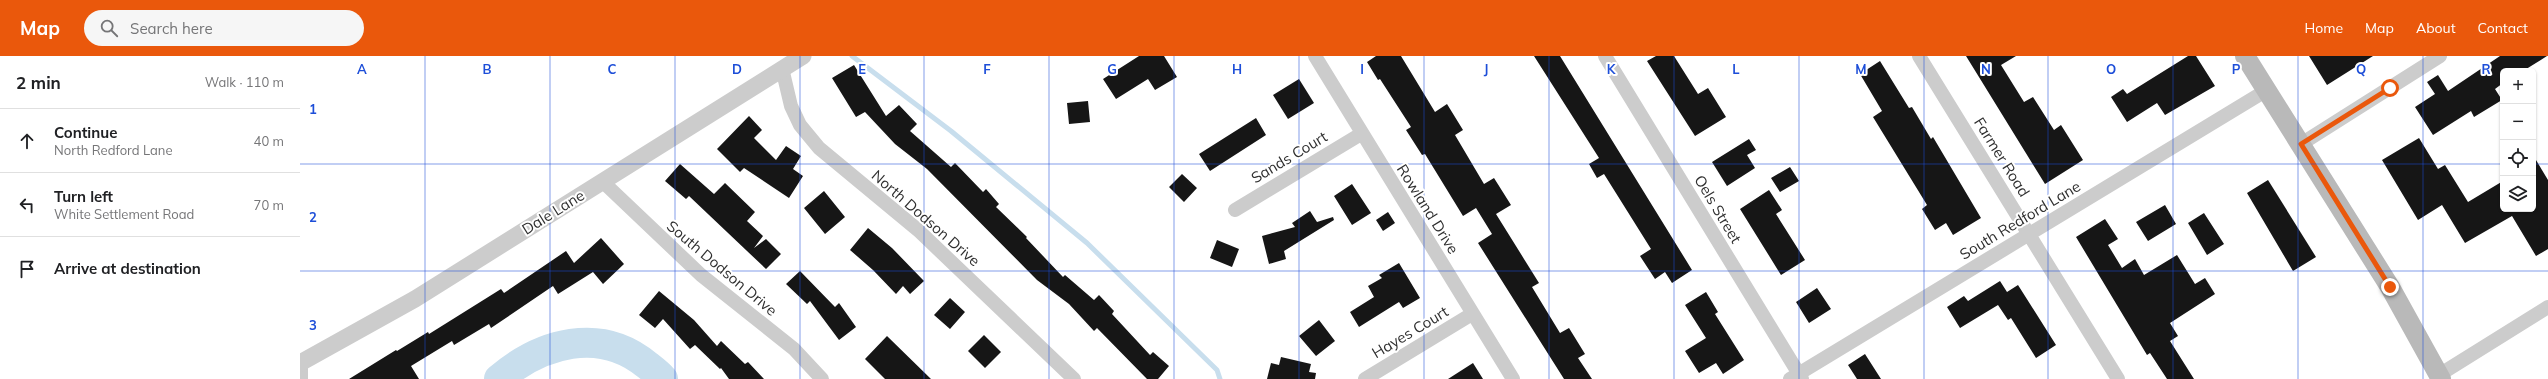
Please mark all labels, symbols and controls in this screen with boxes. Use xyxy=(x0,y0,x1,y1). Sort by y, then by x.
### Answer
search box xyxy=(84,10,364,46)
text: Map xyxy=(20,16,60,40)
icon: search xyxy=(98,17,120,39)
text: Search here xyxy=(130,19,213,38)
text: Home xyxy=(2304,19,2343,37)
text: Map xyxy=(2365,19,2394,37)
text: About xyxy=(2416,19,2456,37)
text: Contact xyxy=(2478,19,2528,37)
text: A xyxy=(357,61,367,77)
text: B xyxy=(483,61,492,77)
text: C xyxy=(608,61,617,77)
text: D xyxy=(732,61,742,77)
text: E xyxy=(858,61,866,77)
text: F xyxy=(983,61,991,77)
text: G xyxy=(1107,61,1117,77)
text: H xyxy=(1232,61,1242,77)
text: I xyxy=(1360,61,1364,77)
text: J xyxy=(1484,61,1488,77)
text: K xyxy=(1607,61,1617,77)
text: L xyxy=(1732,61,1740,77)
text: M xyxy=(1855,61,1867,77)
text: N xyxy=(1981,61,1991,77)
text: O xyxy=(2106,61,2116,77)
text: P xyxy=(2232,61,2241,77)
text: Q xyxy=(2356,61,2366,77)
text: R xyxy=(2481,61,2491,77)
map controls xyxy=(2500,68,2536,212)
button: + xyxy=(2500,68,2536,104)
text: 2 min xyxy=(16,72,61,93)
text: Walk · 110 m xyxy=(205,74,284,90)
route start xyxy=(2381,79,2399,97)
text: 1 xyxy=(309,101,317,117)
button: − xyxy=(2500,104,2536,140)
street label: Farmer Road xyxy=(1970,114,2034,200)
text: Continue xyxy=(54,123,117,142)
street label: Sands Court xyxy=(1247,127,1331,187)
icon: ahead xyxy=(16,130,38,152)
text: 40 m xyxy=(254,133,284,149)
button: locate xyxy=(2500,140,2536,176)
text: North Redford Lane xyxy=(54,142,173,158)
street label: Rowland Drive xyxy=(1393,161,1463,257)
street label: North Dodson Drive xyxy=(868,166,984,270)
street label: Oels Street xyxy=(1690,171,1746,247)
street label: South Redford Lane xyxy=(1956,176,2084,264)
button: layers xyxy=(2500,176,2536,212)
street label: Dale Lane xyxy=(518,185,588,239)
text: Turn left xyxy=(54,187,113,206)
icon: left xyxy=(16,194,38,216)
text: 70 m xyxy=(254,197,284,213)
text: White Settlement Road xyxy=(54,206,194,222)
text: 2 xyxy=(309,209,317,225)
street label: South Dodson Drive xyxy=(663,216,781,320)
icon: arrive xyxy=(16,258,38,280)
text: Arrive at destination xyxy=(54,259,201,278)
route end xyxy=(2381,278,2399,296)
street label: Hayes Court xyxy=(1368,302,1452,362)
text: 3 xyxy=(309,317,317,333)

